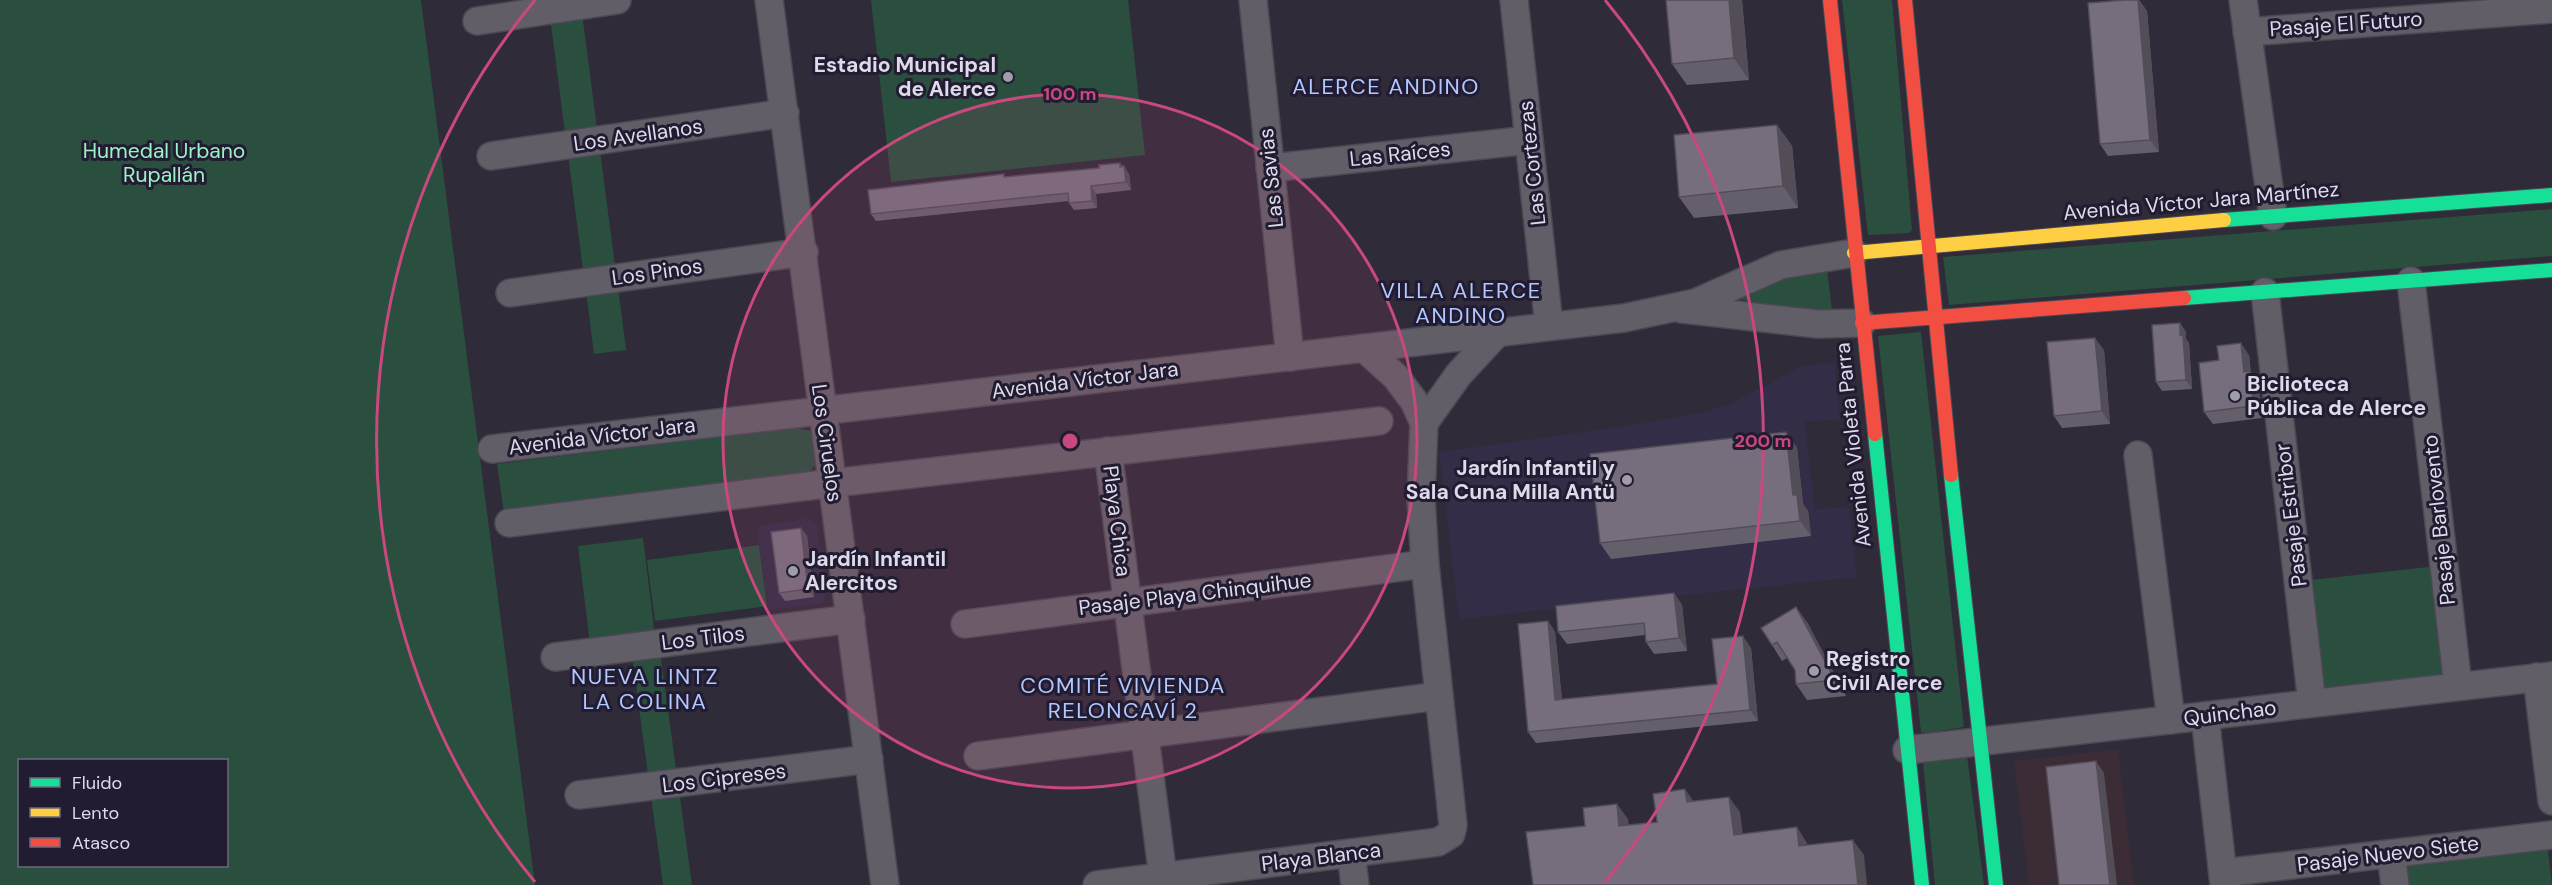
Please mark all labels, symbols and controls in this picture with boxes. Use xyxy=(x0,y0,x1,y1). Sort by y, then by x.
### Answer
street label: Pasaje El Futuro xyxy=(2269,5,2423,43)
place label: Estadio Municipal de Alerce xyxy=(814,51,996,103)
marker: Estadio Municipal de Alerce xyxy=(1001,70,1015,84)
district label: ALERCE ANDINO xyxy=(1292,72,1480,101)
text: 100 m xyxy=(1043,82,1097,106)
street label: Las Cortezas xyxy=(1512,99,1552,227)
street label: Los Avellanos xyxy=(571,112,705,158)
street label: Las Savias xyxy=(1252,127,1290,229)
street label: Las Raíces xyxy=(1348,135,1452,173)
park label: Humedal Urbano Rupallán xyxy=(83,137,245,189)
street label: Avenida Víctor Jara Martínez xyxy=(2062,175,2340,227)
street label: Los Pinos xyxy=(610,252,704,292)
district label: VILLA ALERCE ANDINO xyxy=(1380,276,1542,330)
street label: Avenida Violeta Parra xyxy=(1828,341,1878,549)
street label: Avenida Víctor Jara xyxy=(990,355,1180,405)
place label: Biclioteca Pública de Alerce xyxy=(2247,370,2426,422)
street label: Los Ciruelos xyxy=(805,382,849,504)
marker: Biclioteca Pública de Alerce xyxy=(2228,389,2242,403)
street label: Avenida Víctor Jara xyxy=(507,411,697,461)
text: 200 m xyxy=(1735,429,1791,453)
centre of rings xyxy=(1060,431,1080,451)
street label: Pasaje Barlovento xyxy=(2416,433,2462,607)
street label: Pasaje Estribor xyxy=(2268,442,2314,588)
place label: Jardín Infantil y Sala Cuna Milla Antü xyxy=(1406,454,1615,506)
street label: Playa Chica xyxy=(1096,464,1138,578)
marker: Jardín Infantil y Sala Cuna Milla Antü xyxy=(1620,473,1634,487)
place label: Jardín Infantil Alercitos xyxy=(805,545,946,597)
marker: Jardín Infantil Alercitos xyxy=(786,564,800,578)
street label: Pasaje Playa Chinquihue xyxy=(1077,566,1313,622)
street label: Los Tilos xyxy=(660,619,746,657)
place label: Registro Civil Alerce xyxy=(1826,645,1942,697)
district label: NUEVA LINTZ LA COLINA xyxy=(571,662,719,716)
marker: Registro Civil Alerce xyxy=(1807,664,1821,678)
district label: COMITÉ VIVIENDA RELONCAVÍ 2 xyxy=(1020,671,1226,725)
street label: Quinchao xyxy=(2182,693,2278,733)
street label: Los Cipreses xyxy=(660,757,788,799)
legend xyxy=(18,759,228,867)
text: Fluido xyxy=(72,771,122,795)
text: Lento xyxy=(72,801,119,825)
street label: Pasaje Nuevo Siete xyxy=(2295,829,2481,879)
text: Atasco xyxy=(72,831,130,855)
street label: Playa Blanca xyxy=(1260,836,1382,878)

